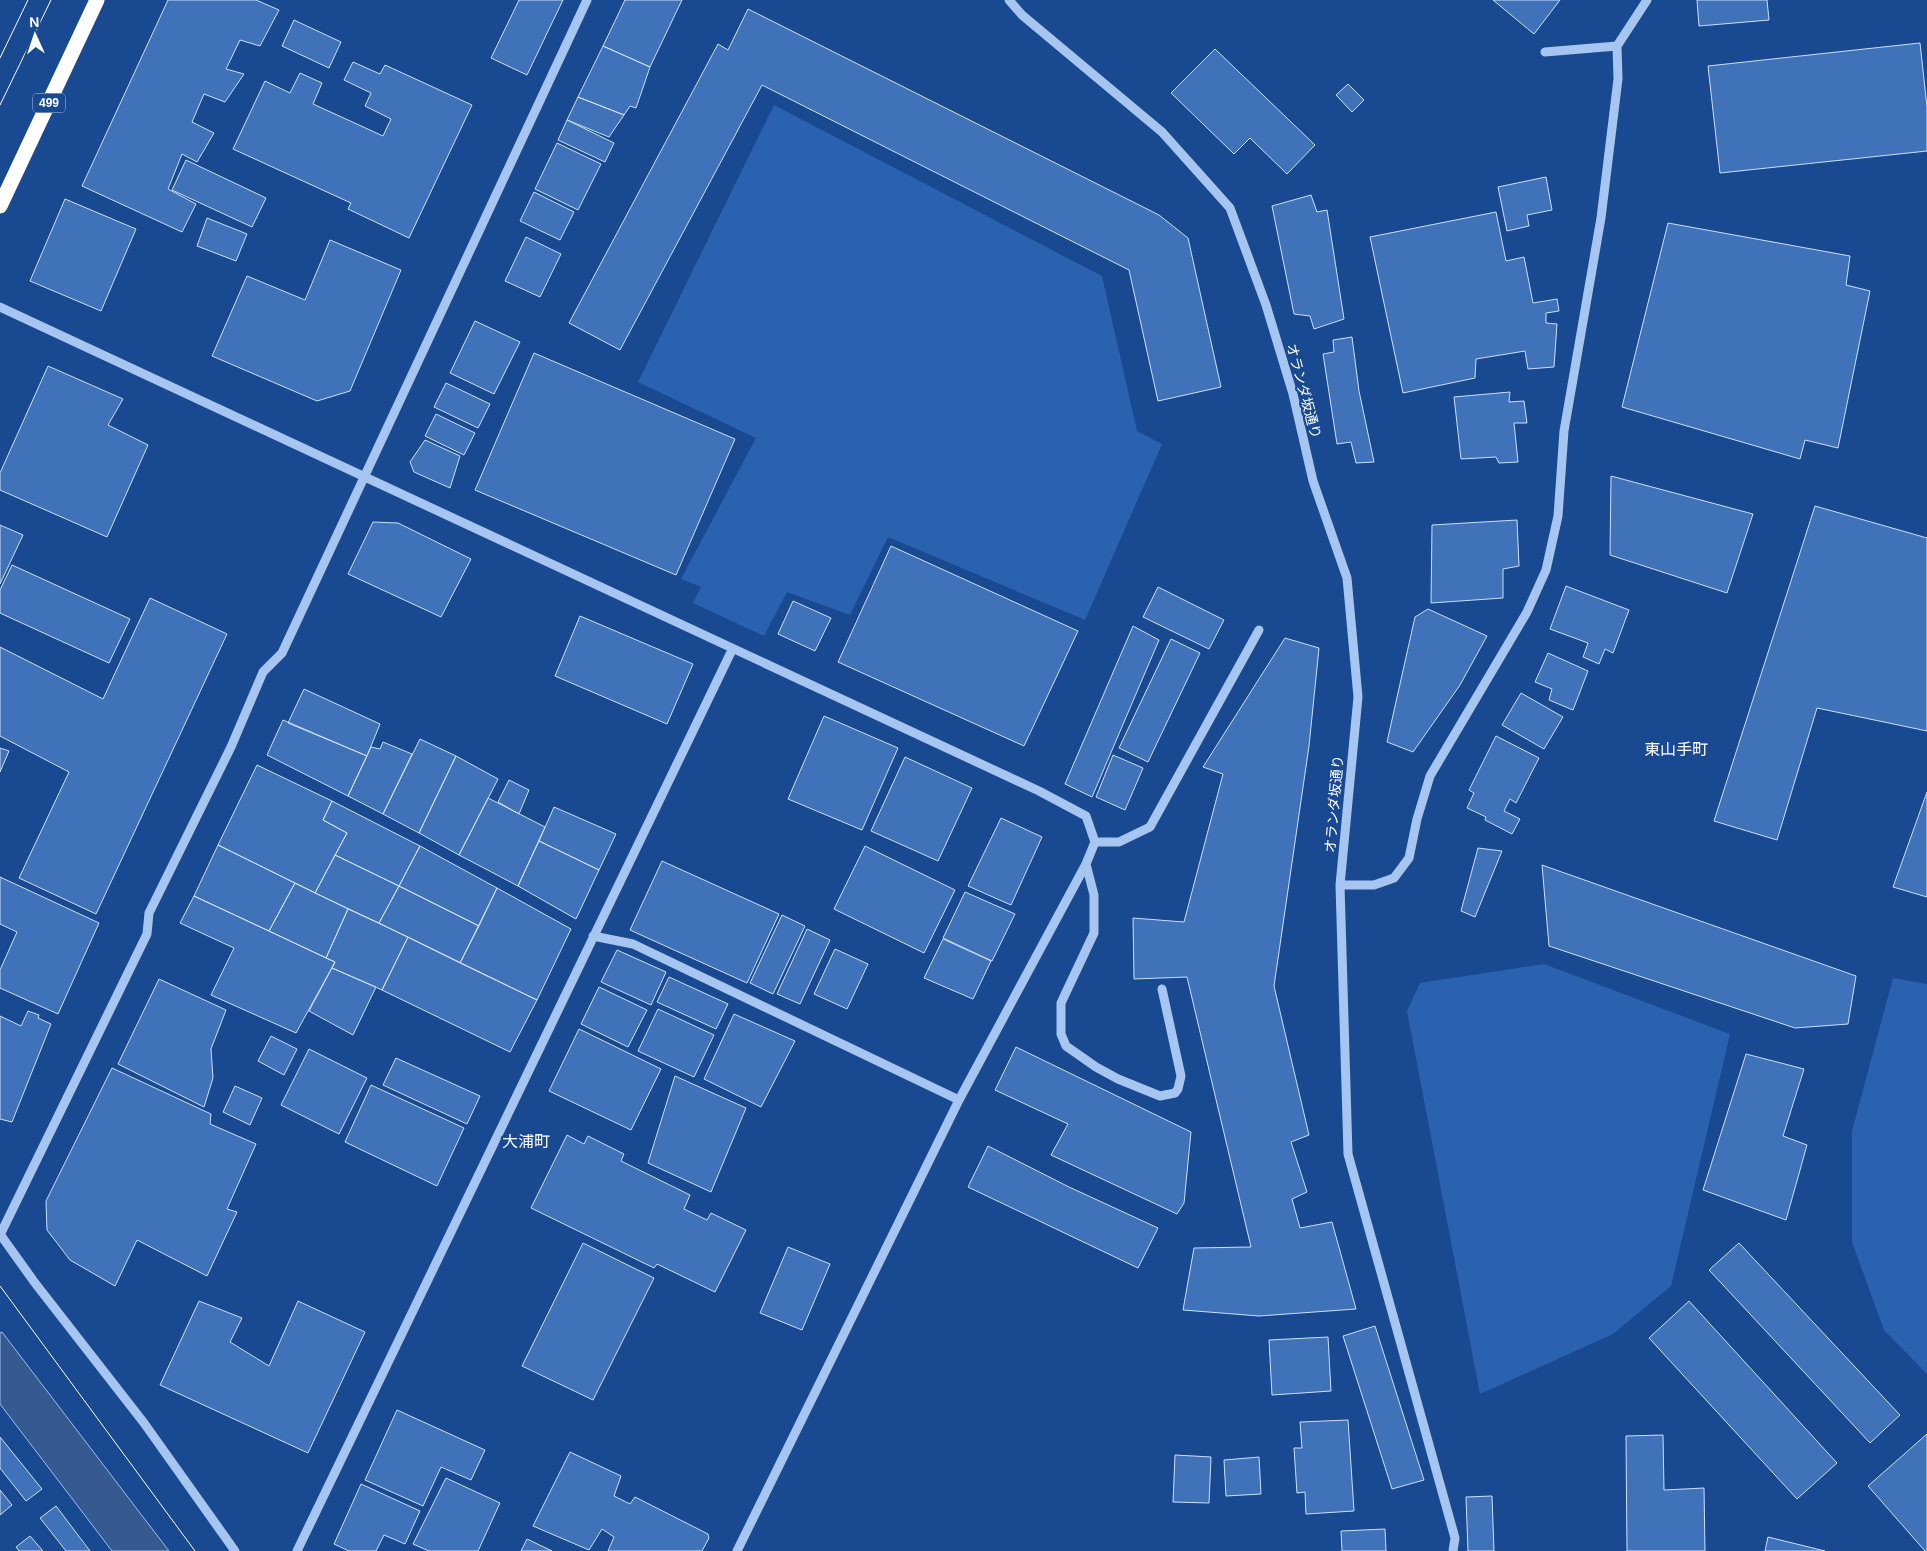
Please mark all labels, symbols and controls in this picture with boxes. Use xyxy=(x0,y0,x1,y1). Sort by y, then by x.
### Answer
north arrow xyxy=(10,10,60,60)
text: N xyxy=(29,14,40,30)
road number: 499 xyxy=(33,94,65,112)
street label: オランダ坂通り xyxy=(1284,342,1324,440)
district label: 東山手町 xyxy=(1644,741,1708,758)
street label: オランダ坂通り xyxy=(1322,754,1346,854)
district label: 大浦町 xyxy=(502,1133,550,1150)

